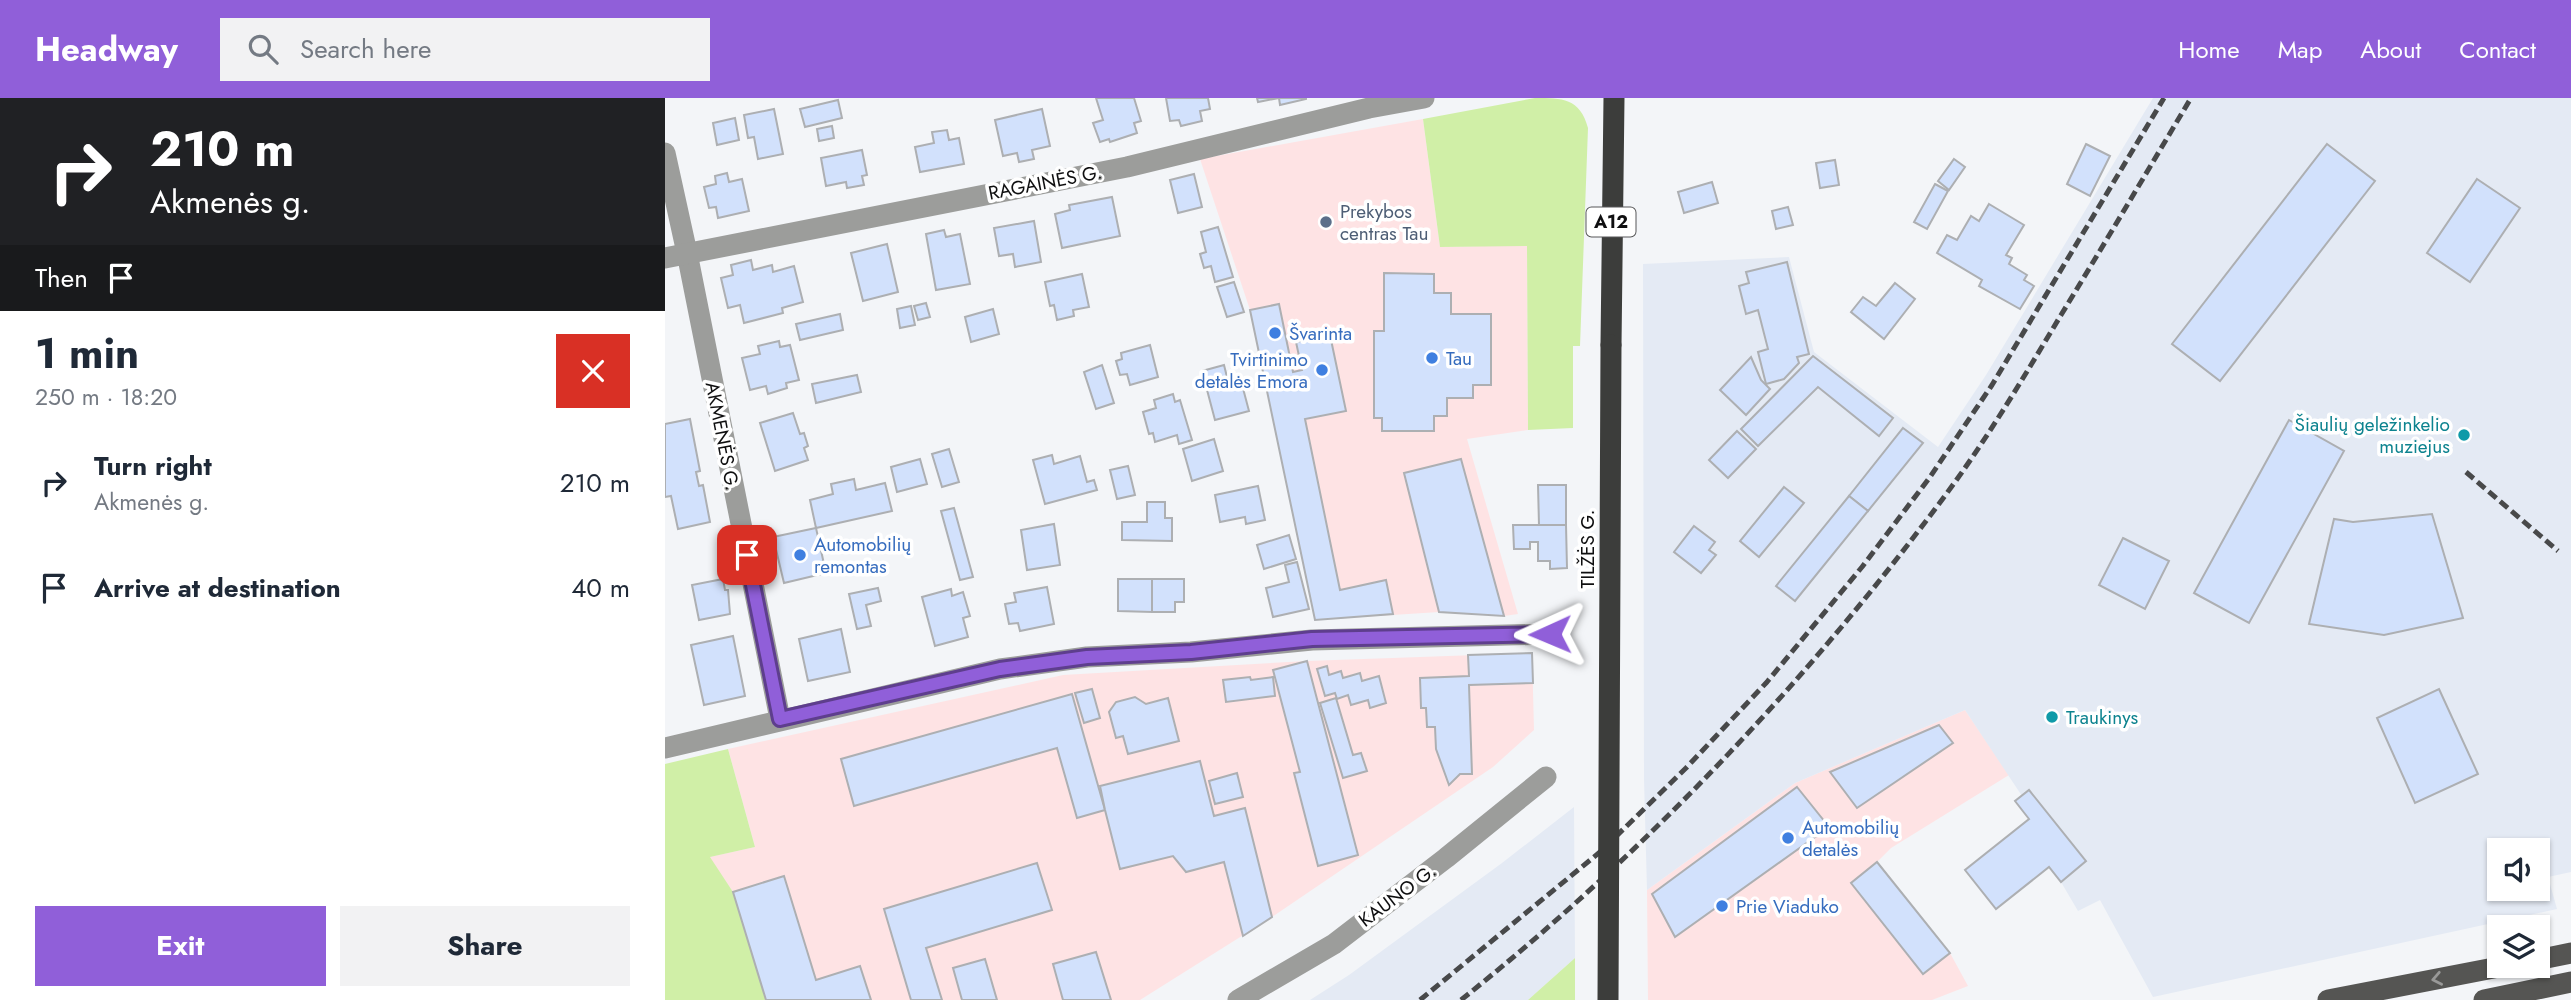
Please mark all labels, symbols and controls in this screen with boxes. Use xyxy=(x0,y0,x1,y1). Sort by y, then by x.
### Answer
search box xyxy=(220,18,710,81)
text: Headway xyxy=(35,26,178,73)
icon: search xyxy=(244,30,282,68)
text: Search here xyxy=(300,30,431,68)
text: Home xyxy=(2178,32,2240,67)
text: Map xyxy=(2278,32,2322,67)
text: About xyxy=(2360,32,2421,67)
text: Contact xyxy=(2459,32,2536,67)
text: 210 m xyxy=(150,114,294,184)
icon: right xyxy=(35,126,126,217)
street label: RAGAINĖS G. xyxy=(986,158,1104,207)
text: Akmenės g. xyxy=(150,179,310,225)
place label: Prekybos centras Tau xyxy=(1340,198,1428,247)
road number: A12 xyxy=(1587,208,1635,237)
marker: Prekybos centras Tau xyxy=(1318,214,1334,230)
text: Then xyxy=(35,259,88,297)
icon: arrive xyxy=(102,259,140,297)
place label: Švarinta xyxy=(1289,320,1352,347)
text: 1 min xyxy=(35,323,139,384)
marker: Švarinta xyxy=(1267,325,1283,341)
button: close xyxy=(556,334,630,408)
place label: Tau xyxy=(1446,345,1472,372)
place label: Tvirtinimo detalės Emora xyxy=(1195,346,1308,395)
marker: Tau xyxy=(1424,350,1440,366)
marker: Tvirtinimo detalės Emora xyxy=(1314,362,1330,378)
street label: AKMENĖS G. xyxy=(699,379,746,493)
text: 250 m · 18:20 xyxy=(35,380,177,414)
place label: Šiaulių geležinkelio muziejus xyxy=(2295,411,2450,460)
marker: Šiaulių geležinkelio muziejus xyxy=(2456,427,2472,443)
text: Turn right xyxy=(94,447,212,485)
icon: right xyxy=(35,464,73,502)
text: 210 m xyxy=(560,464,630,502)
text: Akmenės g. xyxy=(94,485,209,519)
street label: TILŽĖS G. xyxy=(1574,510,1601,588)
pin xyxy=(717,525,777,585)
place label: Automobilių remontas xyxy=(814,531,911,580)
icon: arrive xyxy=(728,536,766,574)
marker: Automobilių remontas xyxy=(792,547,808,563)
icon: arrive xyxy=(35,569,73,607)
text: Arrive at destination xyxy=(94,569,341,607)
text: 40 m xyxy=(571,569,630,607)
position arrow xyxy=(1513,597,1587,671)
place label: Traukinys xyxy=(2066,704,2138,731)
marker: Traukinys xyxy=(2044,709,2060,725)
place label: Automobilių detalės xyxy=(1802,814,1899,863)
marker: Automobilių detalės xyxy=(1780,830,1796,846)
map controls xyxy=(2487,838,2550,978)
button: sound xyxy=(2487,838,2550,901)
street label: KAUNO G. xyxy=(1353,857,1442,933)
place label: Prie Viaduko xyxy=(1736,893,1839,920)
marker: Prie Viaduko xyxy=(1714,898,1730,914)
button: Exit xyxy=(35,906,326,986)
button: Share xyxy=(340,906,630,986)
button: layers xyxy=(2487,915,2550,978)
one-way arrow xyxy=(2431,971,2443,986)

